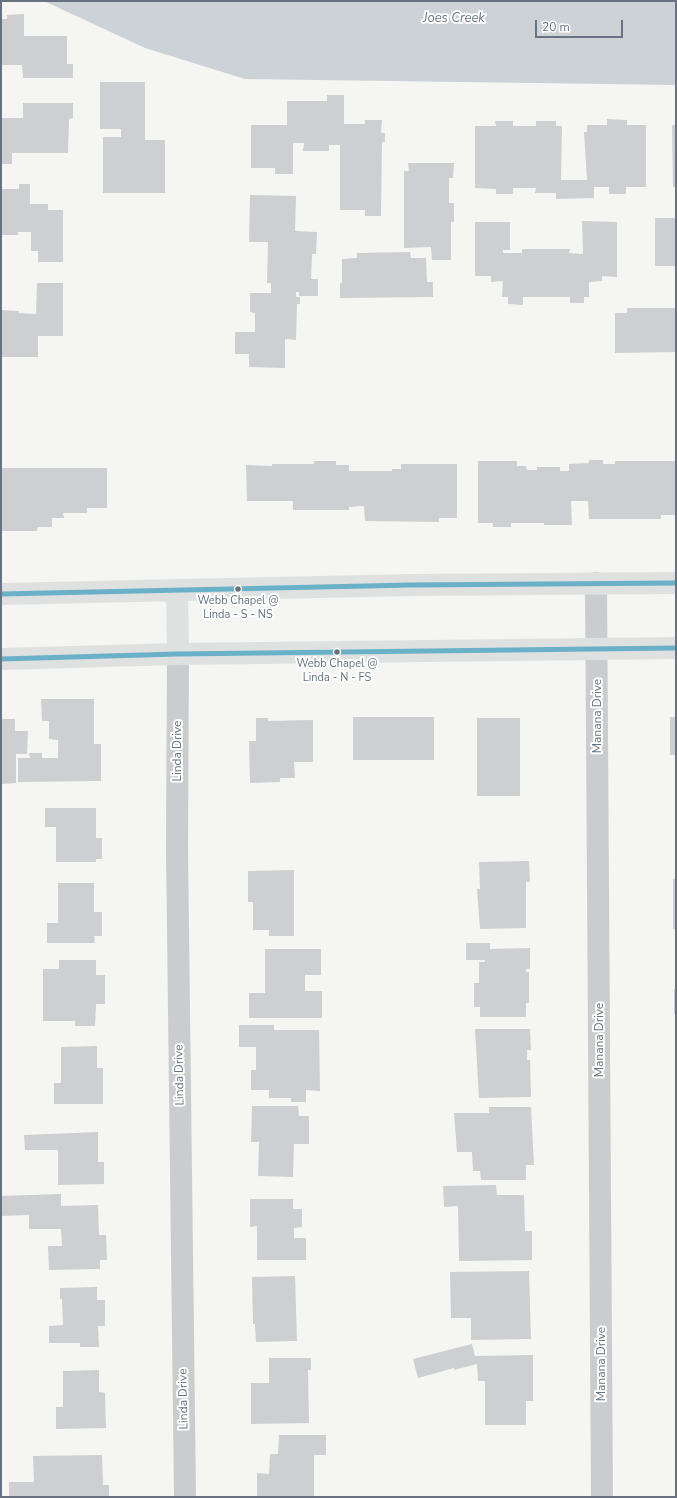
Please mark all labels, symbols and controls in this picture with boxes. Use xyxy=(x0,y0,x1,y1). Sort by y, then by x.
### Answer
water label: Joes Creek xyxy=(423,11,485,27)
scale bar xyxy=(537,12,625,38)
text: 20 m xyxy=(542,19,570,35)
marker: Webb Chapel @ Linda - S - NS xyxy=(233,584,243,594)
place label: Webb Chapel @ Linda - S - NS xyxy=(197,594,279,620)
marker: Webb Chapel @ Linda - N - FS xyxy=(332,647,342,657)
place label: Webb Chapel @ Linda - N - FS xyxy=(296,657,378,683)
street label: Manana Drive xyxy=(591,679,605,753)
street label: Linda Drive xyxy=(171,720,185,782)
street label: Manana Drive xyxy=(593,1003,607,1077)
street label: Linda Drive xyxy=(172,1044,188,1106)
street label: Manana Drive xyxy=(595,1327,609,1401)
street label: Linda Drive xyxy=(176,1368,192,1430)

